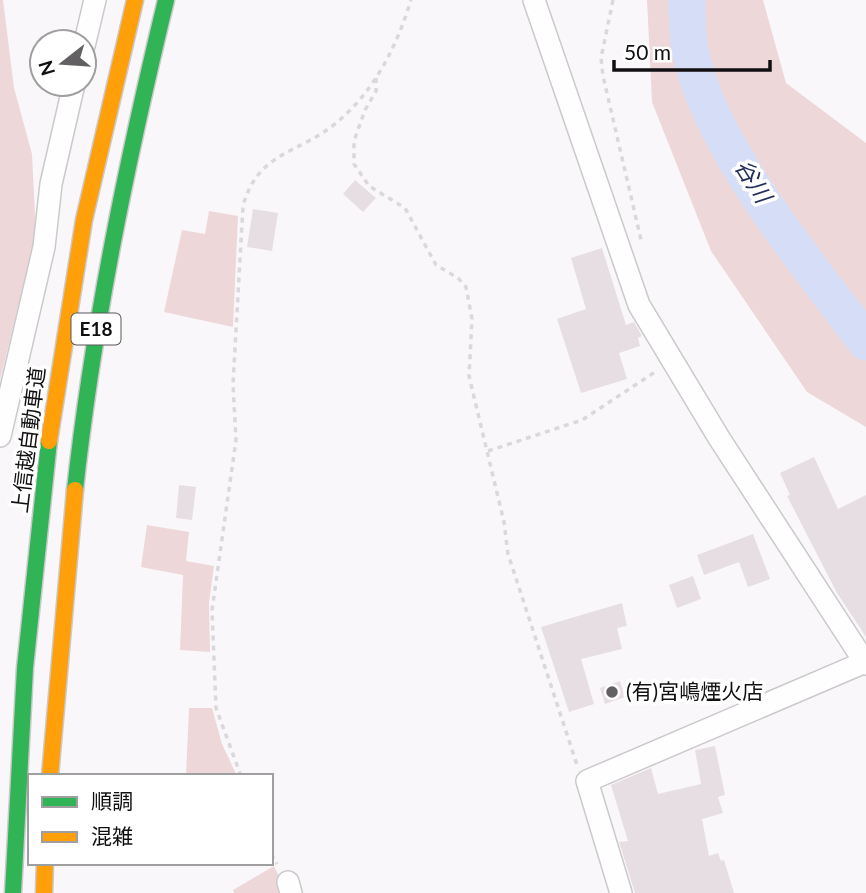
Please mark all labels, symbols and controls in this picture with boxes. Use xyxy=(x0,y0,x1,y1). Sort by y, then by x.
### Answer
north arrow xyxy=(28,28,98,98)
scale bar xyxy=(614,28,770,72)
text: 50 m xyxy=(624,39,671,64)
text: N xyxy=(33,58,59,78)
water label: 谷川 xyxy=(730,154,779,210)
road number: E18 xyxy=(72,314,120,344)
street label: 上信越自動車道 xyxy=(6,365,49,514)
place label: (有)宮嶋煙火店 xyxy=(626,678,763,703)
marker: (有)宮嶋煙火店 xyxy=(604,684,620,700)
legend xyxy=(28,774,273,865)
text: 順調 xyxy=(91,788,133,813)
text: 混雑 xyxy=(91,823,133,848)

